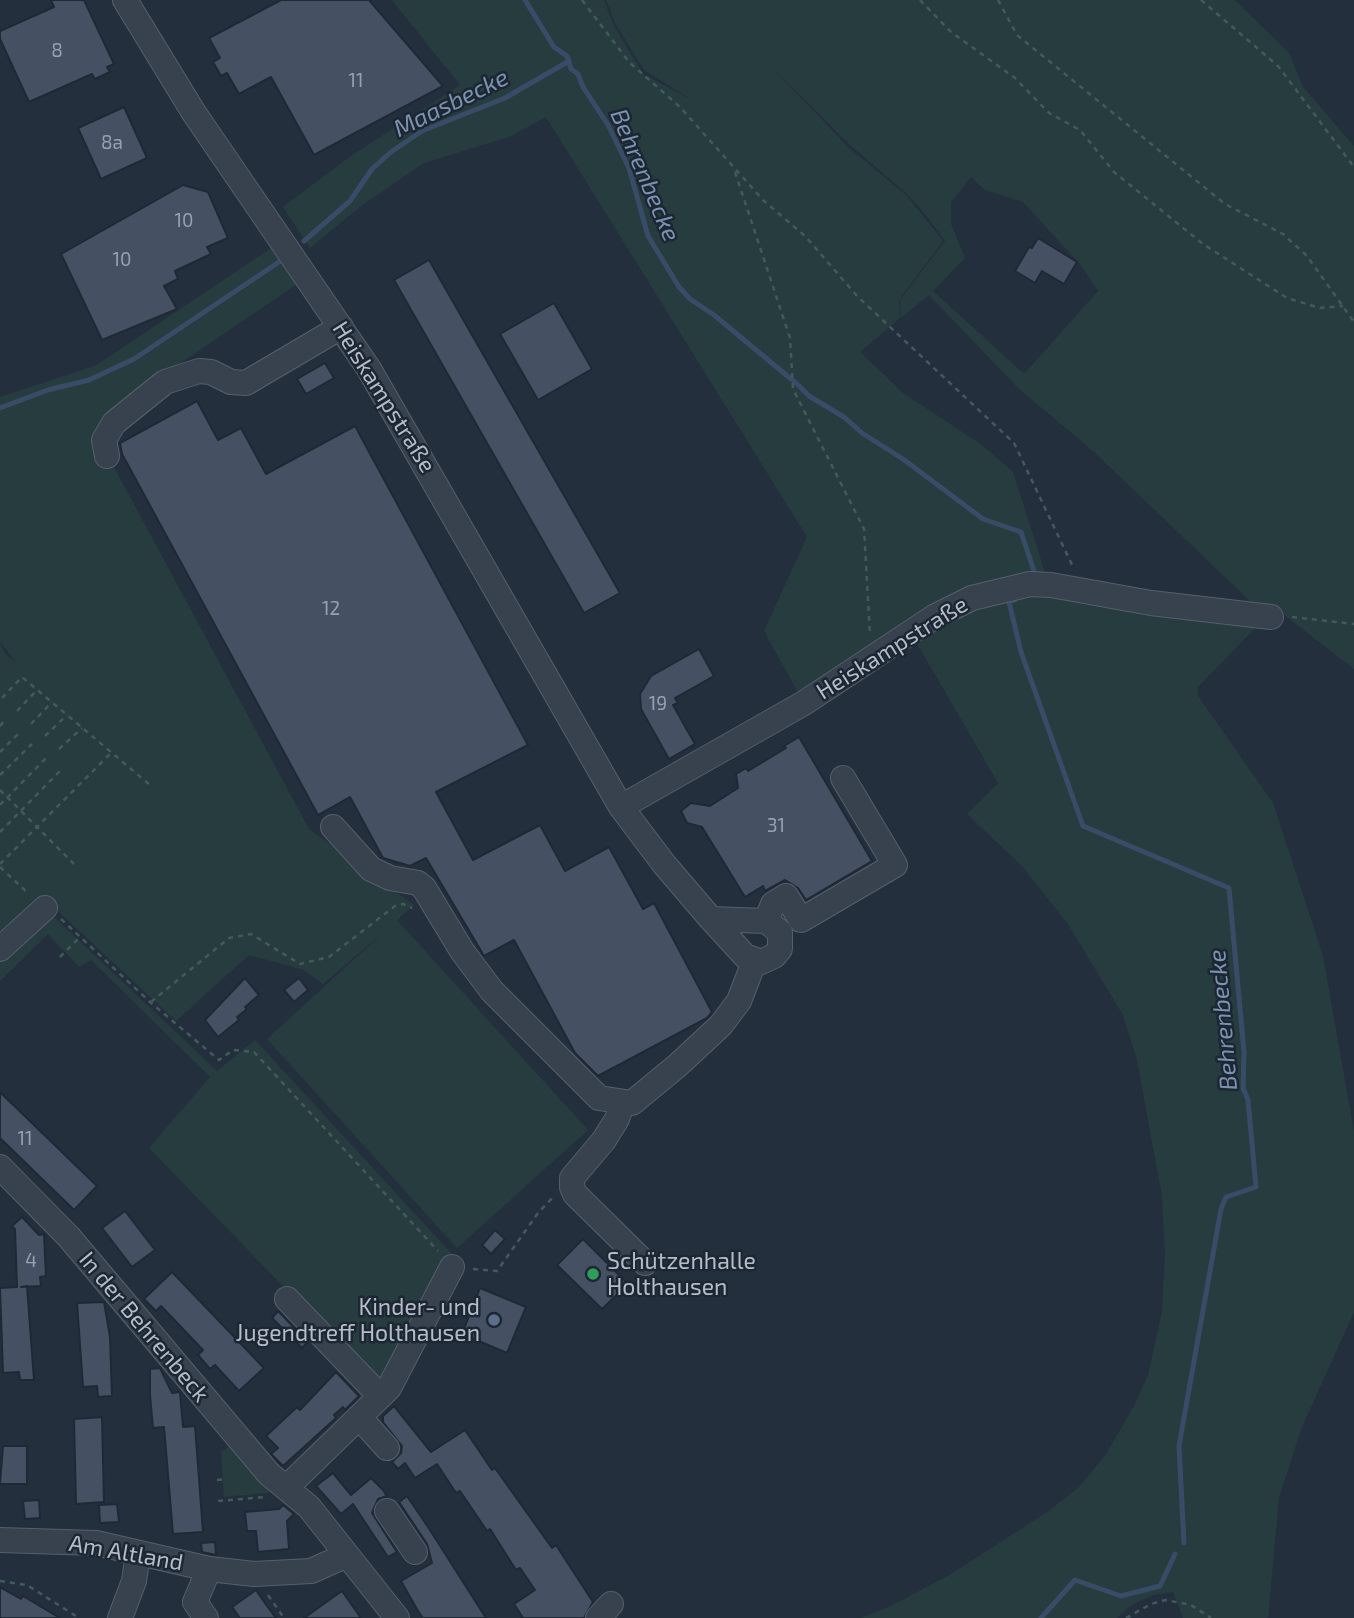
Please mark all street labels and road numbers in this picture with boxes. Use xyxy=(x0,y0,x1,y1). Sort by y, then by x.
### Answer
street label: Heiskampstraße xyxy=(326,316,442,478)
street label: Heiskampstraße xyxy=(811,590,973,706)
street label: In der Behrenbeck xyxy=(73,1246,215,1408)
street label: Am Altland xyxy=(67,1529,185,1577)

